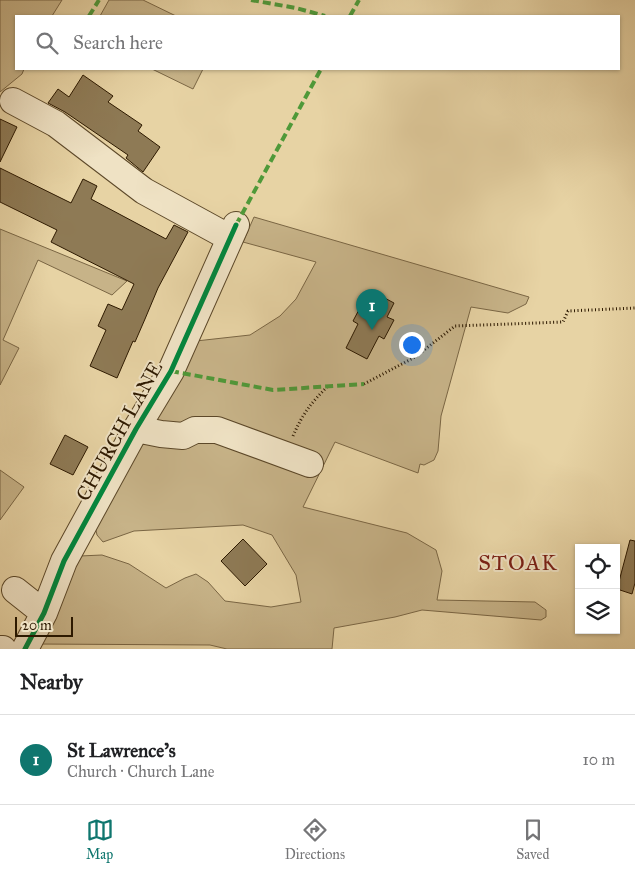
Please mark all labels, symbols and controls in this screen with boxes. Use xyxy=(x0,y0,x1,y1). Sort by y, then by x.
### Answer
search box xyxy=(15,15,620,70)
icon: search xyxy=(33,29,61,57)
text: Search here xyxy=(73,31,163,54)
pin: 1 xyxy=(356,289,388,330)
your location xyxy=(399,332,425,358)
street label: CHURCH LANE xyxy=(71,357,167,505)
map controls xyxy=(575,544,620,634)
button: locate xyxy=(575,544,620,589)
district label: STOAK xyxy=(478,549,558,576)
button: layers xyxy=(575,589,620,634)
scale bar xyxy=(15,614,72,637)
text: 20 m xyxy=(22,617,52,634)
text: Nearby xyxy=(20,669,83,695)
text: St Lawrence's xyxy=(67,739,176,762)
text: 1 xyxy=(33,750,39,769)
text: 10 m xyxy=(583,750,615,769)
text: Church · Church Lane xyxy=(67,762,214,781)
tab: Map xyxy=(86,816,114,863)
tab: Directions xyxy=(285,816,345,863)
tab: Saved xyxy=(516,816,549,863)

